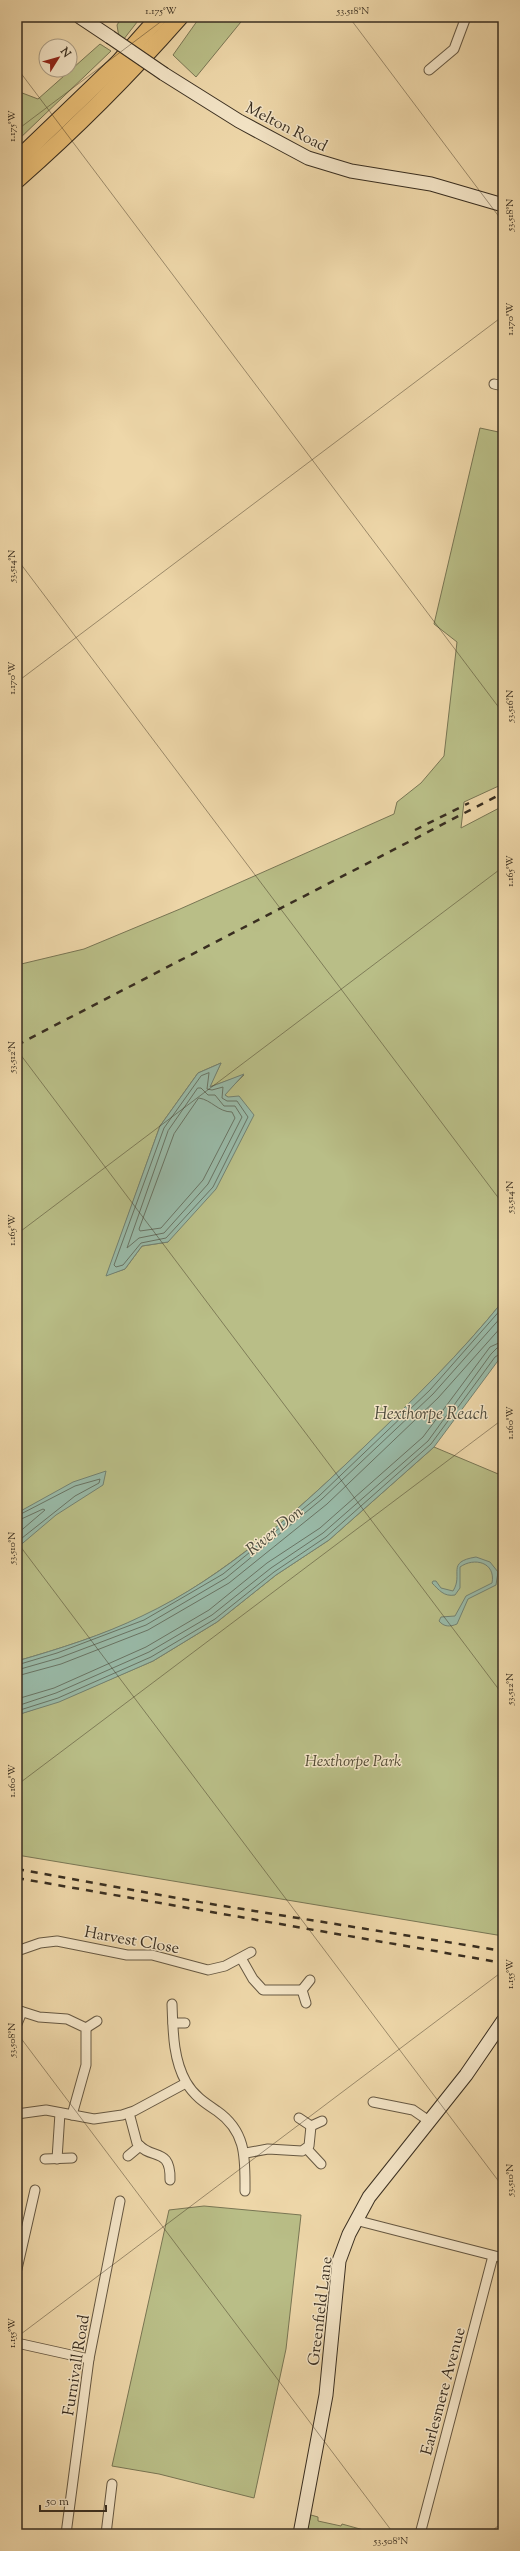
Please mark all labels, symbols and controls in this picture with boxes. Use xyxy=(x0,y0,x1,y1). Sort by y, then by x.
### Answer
text: 1.175°W xyxy=(145,4,177,19)
text: 53.518°N xyxy=(336,4,369,19)
north arrow xyxy=(38,38,78,78)
text: N xyxy=(56,43,74,61)
street label: Melton Road xyxy=(241,98,331,159)
text: 1.175°W xyxy=(5,110,20,142)
text: 53.518°N xyxy=(503,199,518,232)
text: 1.170°W xyxy=(503,303,518,335)
text: 53.514°N xyxy=(5,550,20,583)
text: 1.170°W xyxy=(5,662,20,694)
text: 53.516°N xyxy=(503,690,518,723)
text: 1.165°W xyxy=(503,855,518,887)
text: 53.512°N xyxy=(5,1041,20,1074)
text: 53.514°N xyxy=(503,1181,518,1214)
text: 1.165°W xyxy=(5,1214,20,1246)
water label: Hexthorpe Reach xyxy=(374,1403,489,1427)
text: 1.160°W xyxy=(503,1406,518,1440)
water label: River Don xyxy=(241,1501,309,1562)
text: 53.510°N xyxy=(5,1532,20,1565)
text: 53.512°N xyxy=(503,1673,518,1706)
park label: Hexthorpe Park xyxy=(305,1751,401,1774)
text: 1.160°W xyxy=(5,1764,20,1798)
street label: Harvest Close xyxy=(82,1922,181,1961)
text: 1.155°W xyxy=(503,1959,518,1989)
text: 53.508°N xyxy=(5,2023,20,2058)
text: 53.510°N xyxy=(503,2164,518,2197)
street label: Greenfield Lane xyxy=(303,2255,340,2367)
street label: Furnivall Road xyxy=(58,2313,97,2417)
text: 1.155°W xyxy=(5,2318,20,2348)
street label: Earlesmere Avenue xyxy=(416,2325,473,2458)
scale bar xyxy=(40,2487,106,2513)
text: 50 m xyxy=(45,2493,69,2511)
text: 53.508°N xyxy=(373,2534,408,2549)

